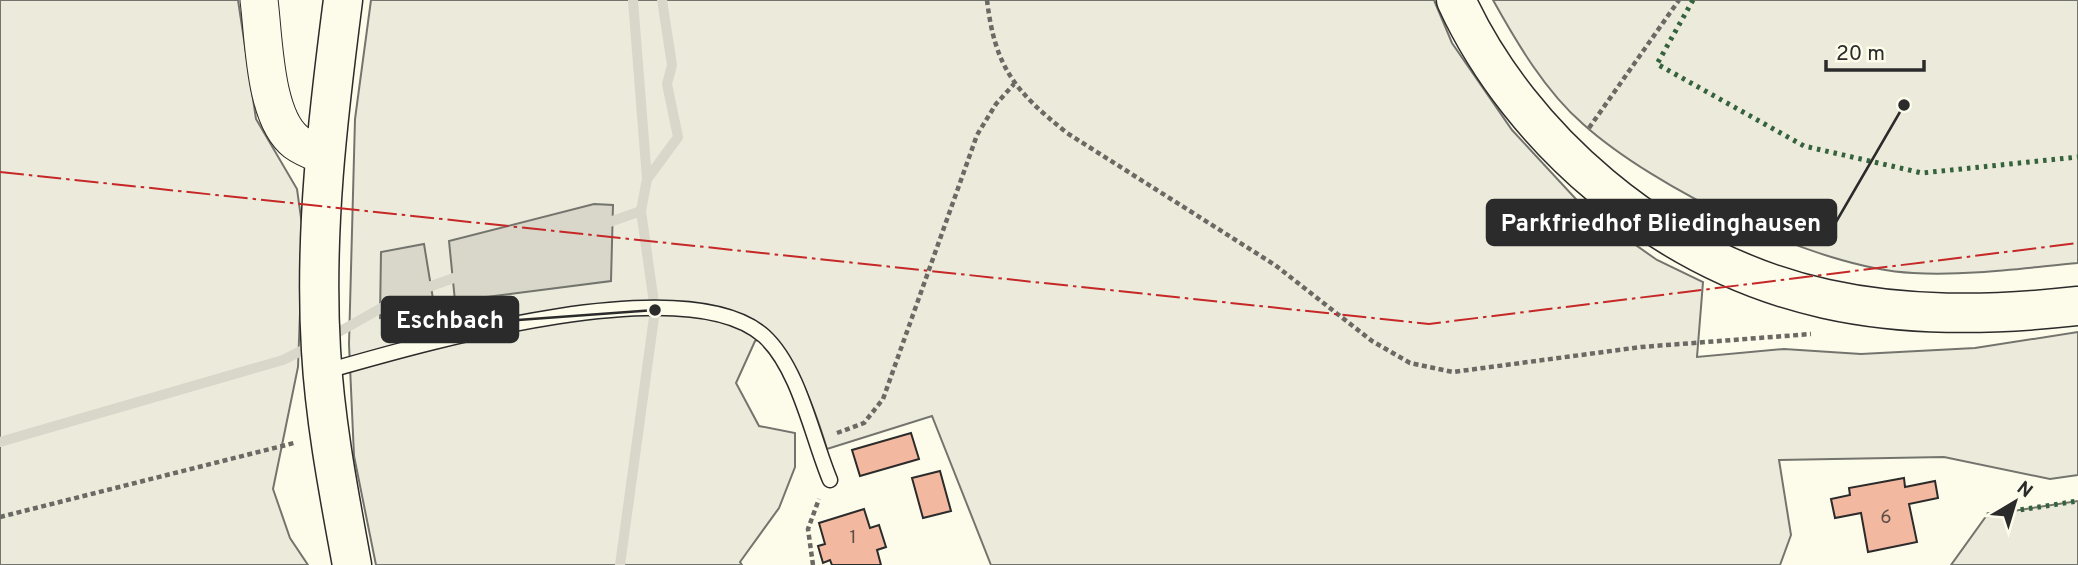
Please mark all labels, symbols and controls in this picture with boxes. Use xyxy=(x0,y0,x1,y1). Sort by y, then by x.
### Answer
scale bar xyxy=(1826,28,1924,72)
text: 20 m xyxy=(1836,41,1885,68)
callout: Parkfriedhof Bliedinghausen xyxy=(1487,200,1836,245)
text: Parkfriedhof Bliedinghausen xyxy=(1501,210,1821,240)
callout: Eschbach xyxy=(382,297,518,342)
text: Eschbach xyxy=(396,307,504,337)
north arrow xyxy=(1980,467,2050,537)
text: N xyxy=(2011,477,2037,504)
house number: 6 xyxy=(1880,506,1892,530)
house number: 1 xyxy=(849,526,857,550)

